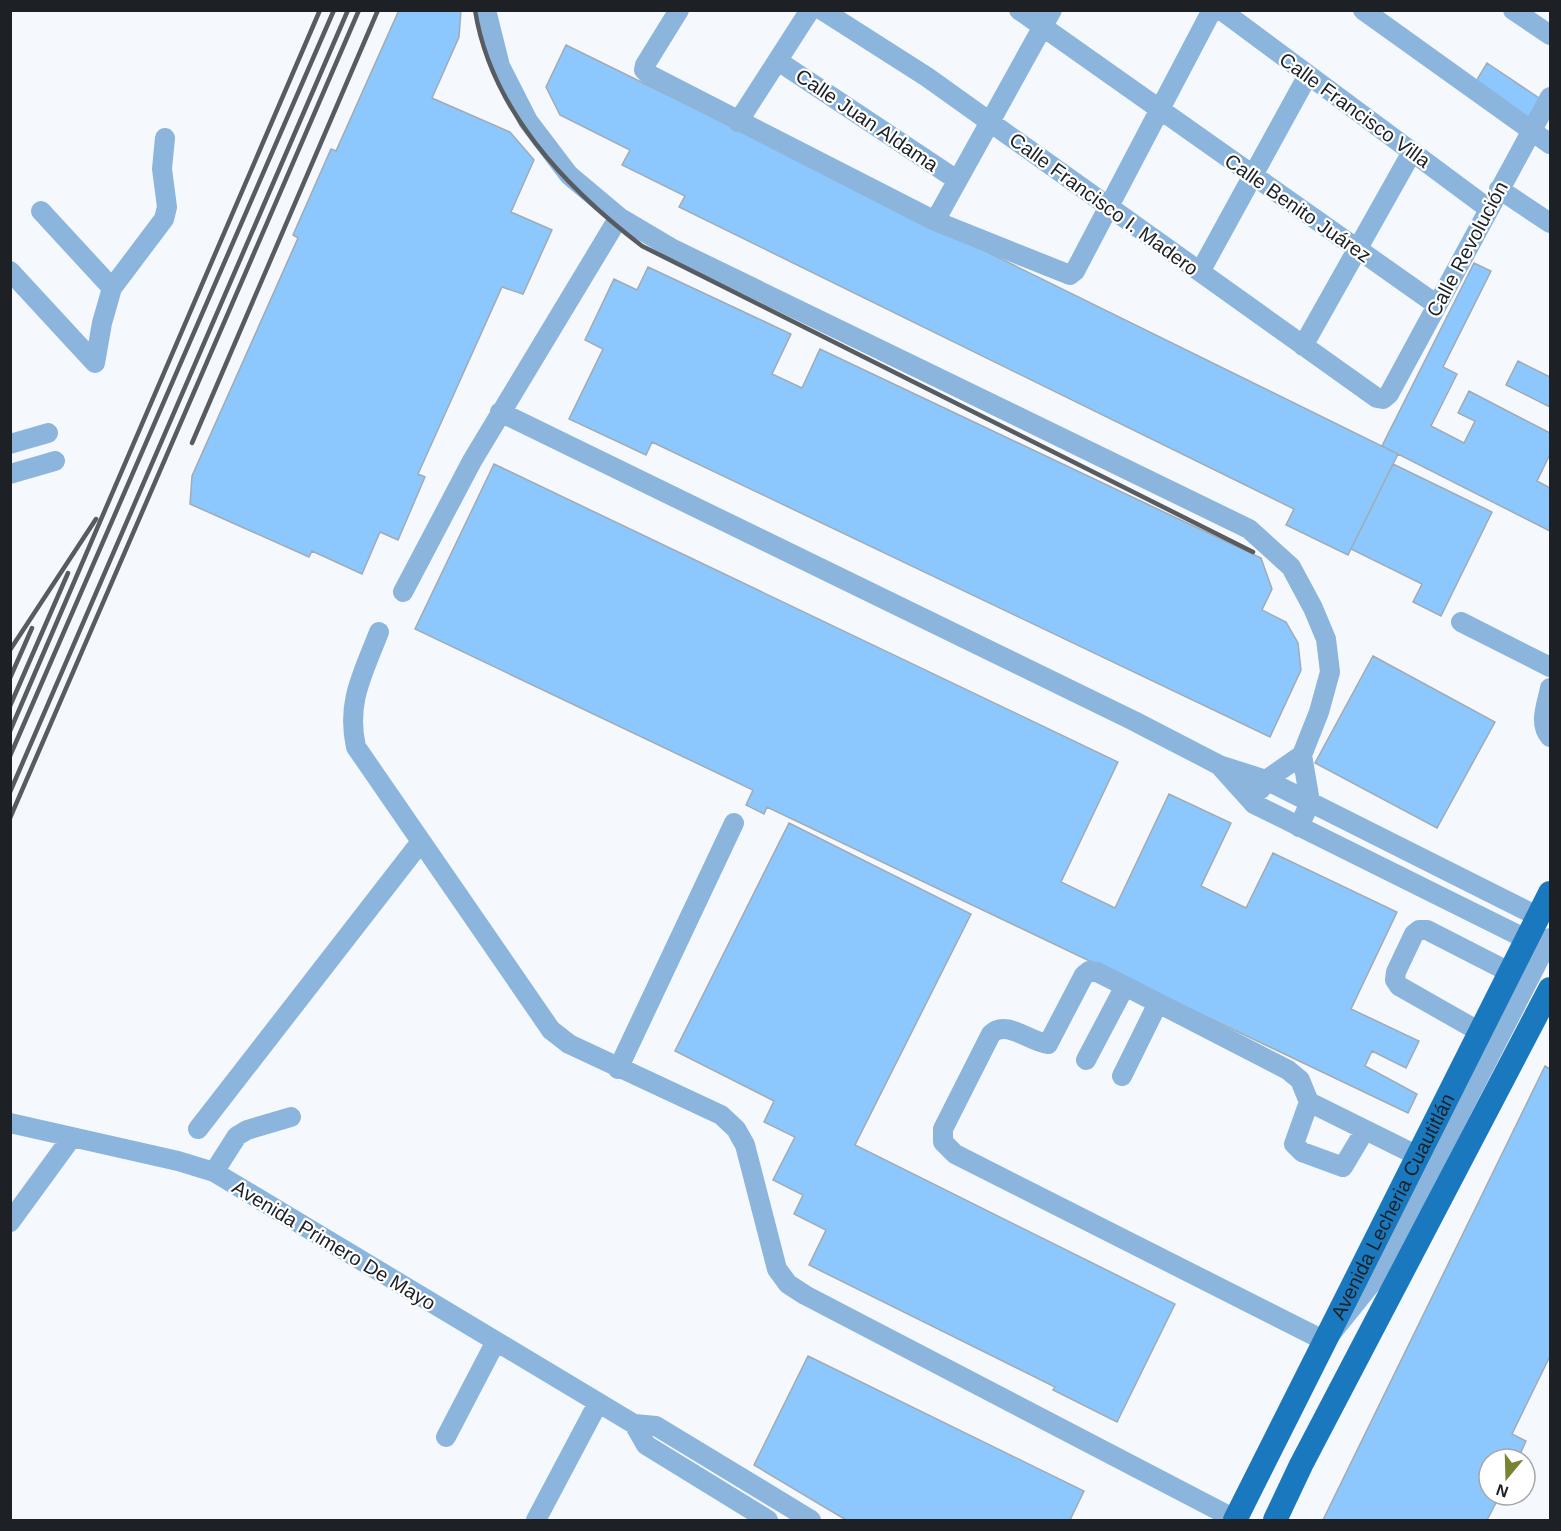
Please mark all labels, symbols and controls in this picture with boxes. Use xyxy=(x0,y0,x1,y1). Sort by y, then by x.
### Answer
street label: Calle Francisco Villa xyxy=(1275,48,1435,173)
street label: Calle Juan Aldama xyxy=(792,64,943,176)
street label: Calle Francisco I. Madero xyxy=(1005,128,1203,280)
street label: Calle Benito Juárez xyxy=(1221,149,1375,267)
street label: Calle Revolución xyxy=(1422,178,1512,320)
street label: Avenida Lecheria Cuautitlán xyxy=(1327,1090,1458,1323)
street label: Avenida Primero De Mayo xyxy=(228,1176,440,1314)
north arrow xyxy=(1477,1447,1537,1507)
text: N xyxy=(1494,1481,1511,1501)

